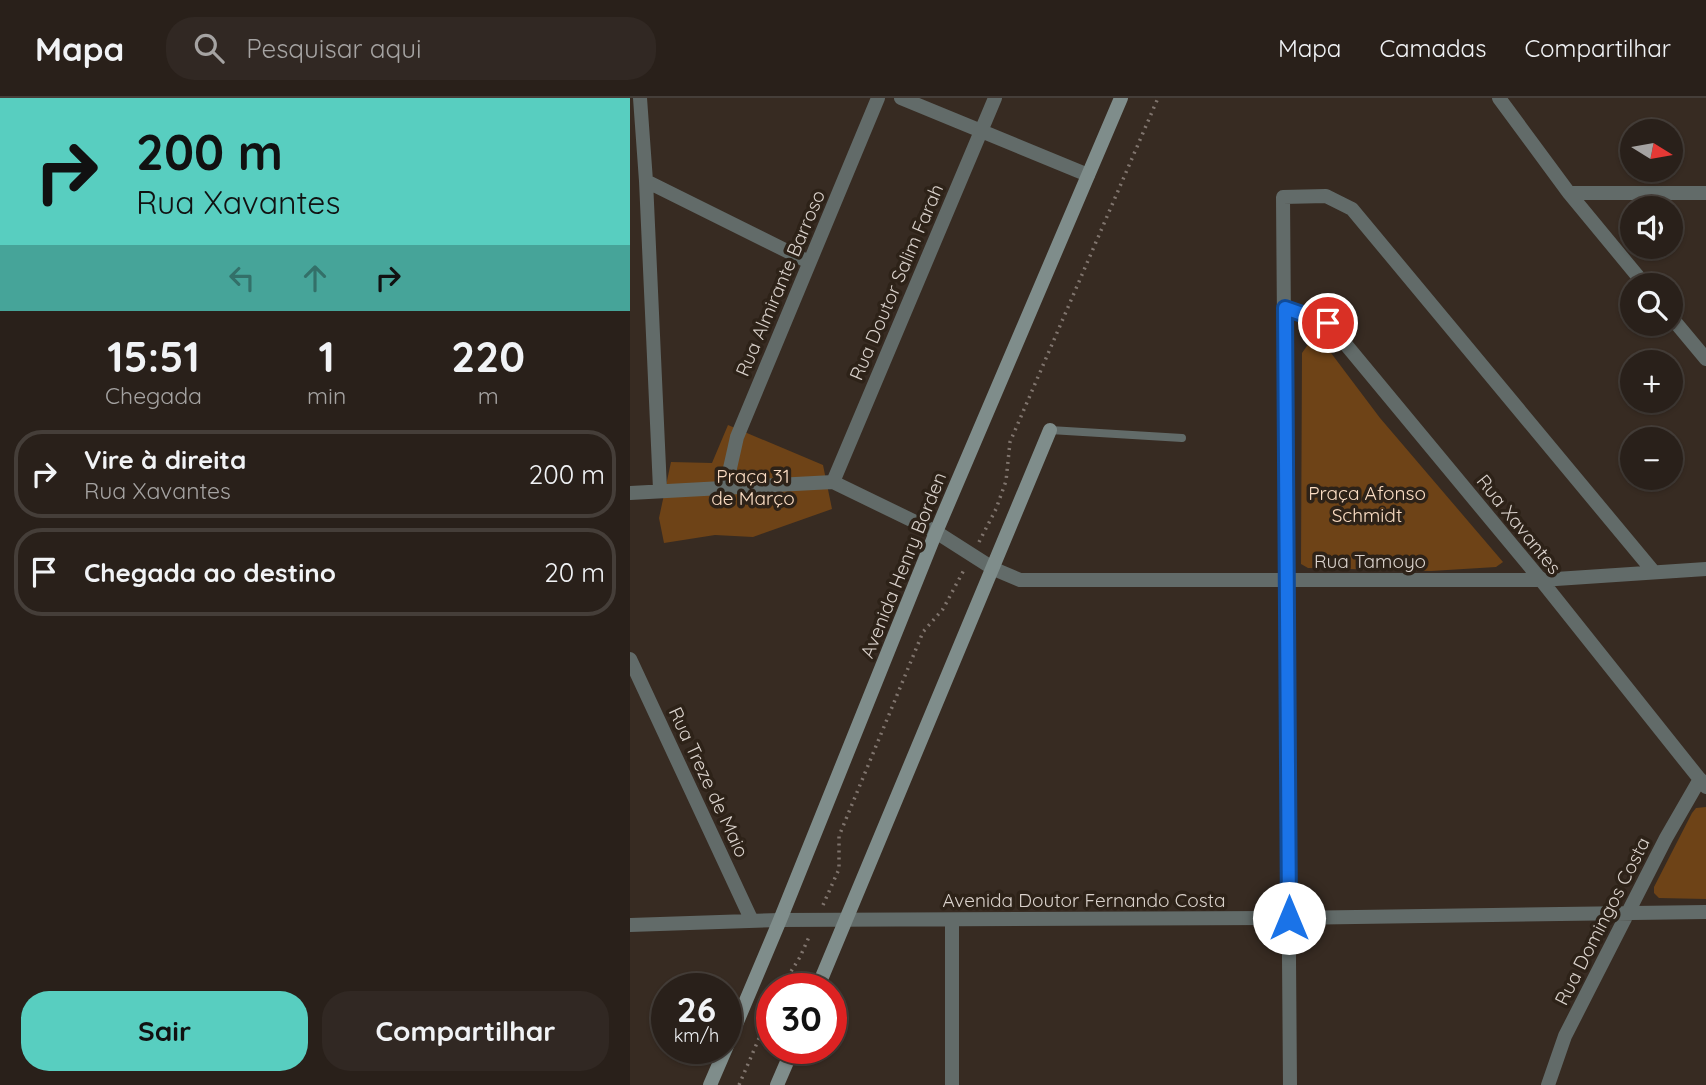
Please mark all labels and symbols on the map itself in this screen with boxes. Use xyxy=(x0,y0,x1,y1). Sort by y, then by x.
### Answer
north arrow xyxy=(1620,119,1684,182)
street label: Rua Doutor Salim Farah xyxy=(844,180,948,384)
street label: Rua Almirante Barroso xyxy=(730,186,830,380)
pin xyxy=(1298,293,1358,353)
park label: Praça 31 de Março xyxy=(711,464,795,510)
street label: Avenida Henry Borden xyxy=(855,469,951,661)
street label: Rua Xavantes xyxy=(1471,469,1567,579)
park label: Praça Afonso Schmidt xyxy=(1308,481,1426,527)
street label: Rua Tamoyo xyxy=(1314,549,1426,573)
street label: Rua Treze de Maio xyxy=(664,703,754,861)
street label: Rua Domingos Costa xyxy=(1549,833,1655,1009)
position arrow xyxy=(1252,881,1326,955)
street label: Avenida Doutor Fernando Costa xyxy=(942,888,1226,912)
speed limit sign: 30 xyxy=(756,973,847,1064)

